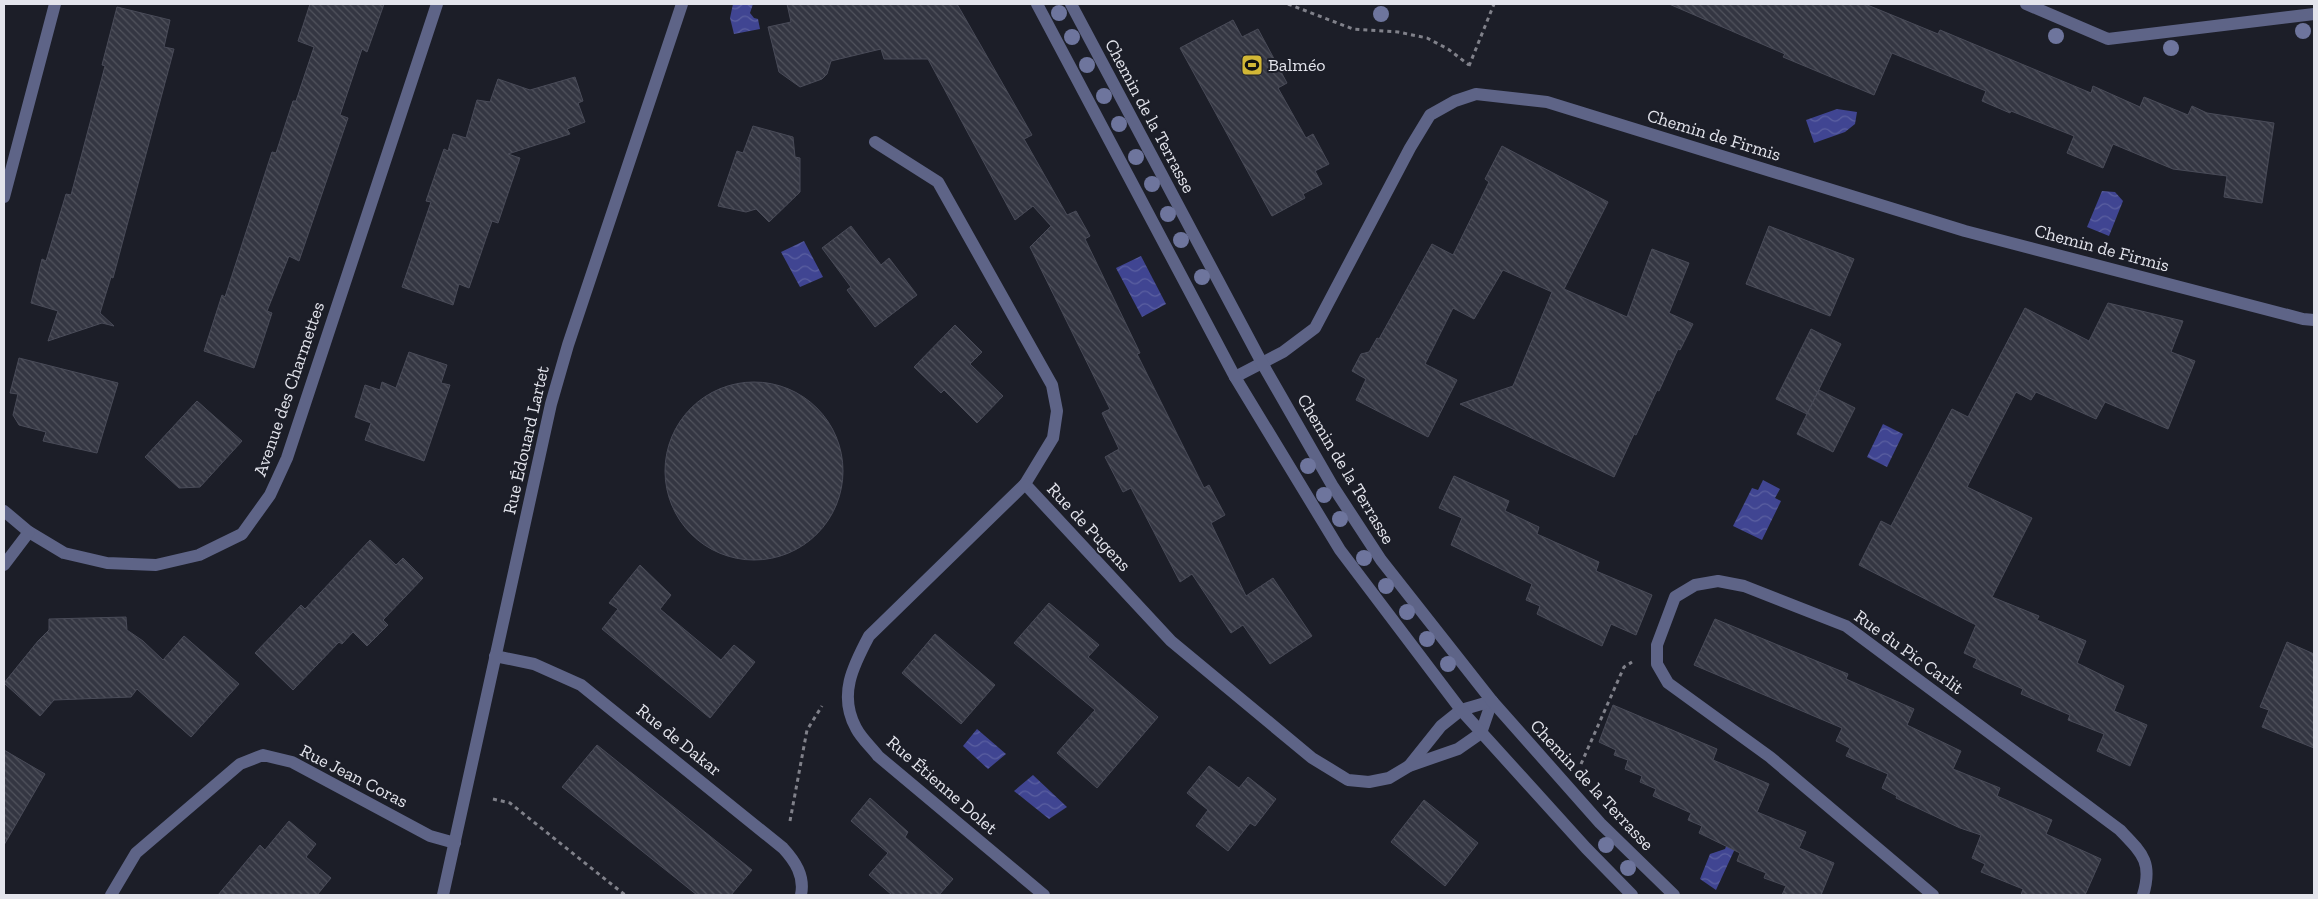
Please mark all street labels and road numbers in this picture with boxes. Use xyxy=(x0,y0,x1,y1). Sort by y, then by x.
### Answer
street label: Chemin de la Terrasse xyxy=(1100,35,1200,197)
street label: Chemin de Firmis xyxy=(1644,104,1784,166)
street label: Chemin de Firmis xyxy=(2032,219,2172,277)
street label: Avenue des Charmettes xyxy=(249,299,329,479)
street label: Rue Édouard Lartet xyxy=(498,363,554,516)
street label: Chemin de la Terrasse xyxy=(1292,390,1400,548)
street label: Rue de Pugens xyxy=(1042,478,1136,576)
street label: Rue du Pic Carlit xyxy=(1850,605,1968,699)
street label: Rue de Dakar xyxy=(632,699,726,781)
street label: Chemin de la Terrasse xyxy=(1526,715,1658,855)
street label: Rue Étienne Dolet xyxy=(882,731,1002,839)
street label: Rue Jean Coras xyxy=(297,739,412,813)

